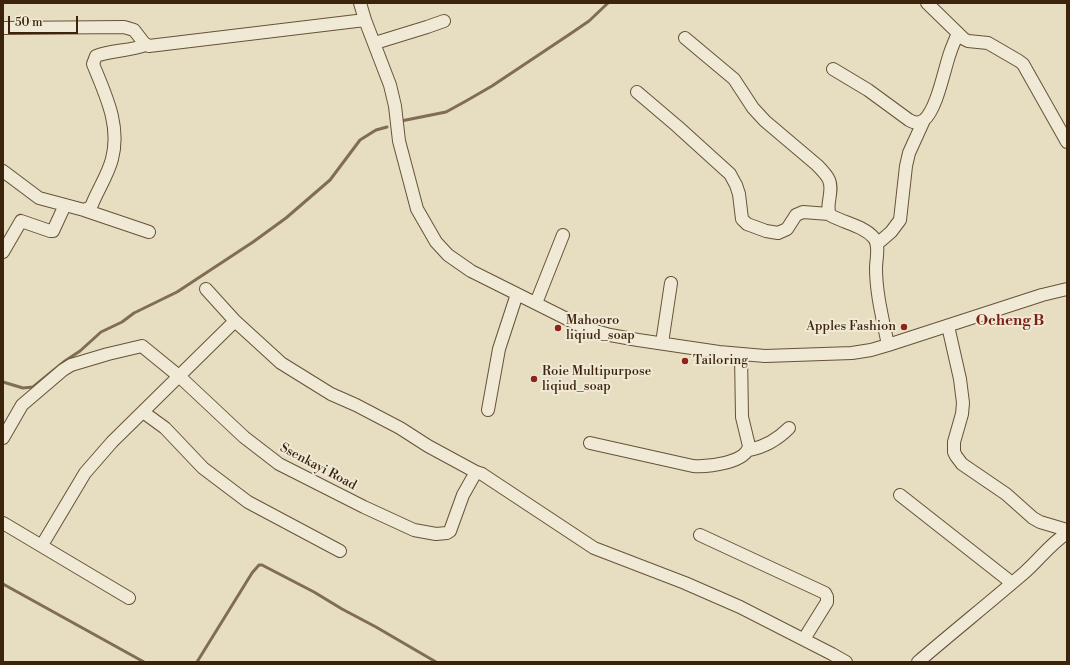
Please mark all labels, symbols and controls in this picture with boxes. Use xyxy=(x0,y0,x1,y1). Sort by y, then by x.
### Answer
scale bar xyxy=(10,8,80,34)
text: 50 m xyxy=(15,15,43,30)
district label: Ocheng B xyxy=(976,312,1044,330)
place label: Mahooro liqiud_soap xyxy=(566,313,635,344)
place label: Apples Fashion xyxy=(806,319,896,335)
marker: Apples Fashion xyxy=(899,322,909,332)
marker: Mahooro liqiud_soap xyxy=(553,323,563,333)
place label: Tailoring xyxy=(693,353,748,369)
marker: Tailoring xyxy=(680,356,690,366)
place label: Roie Multipurpose liqiud_soap xyxy=(542,364,651,395)
marker: Roie Multipurpose liqiud_soap xyxy=(529,374,539,384)
street label: Ssenkayi Road xyxy=(277,440,359,494)

